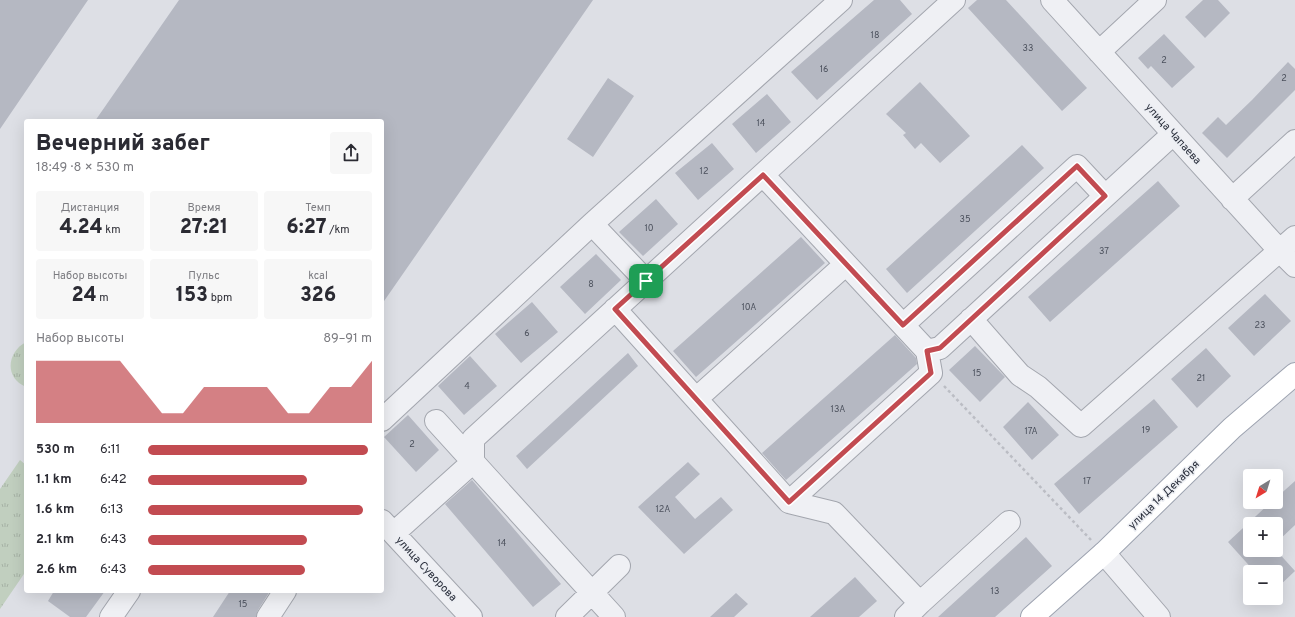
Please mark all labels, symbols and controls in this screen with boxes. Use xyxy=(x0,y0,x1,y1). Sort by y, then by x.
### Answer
house number: 18 xyxy=(871,30,879,41)
house number: 33 xyxy=(1023,43,1033,54)
house number: 2 xyxy=(1161,55,1167,66)
house number: 16 xyxy=(820,64,828,75)
house number: 2 xyxy=(1281,73,1287,84)
street label: улица Чапаева xyxy=(1142,100,1204,168)
house number: 14 xyxy=(757,118,766,129)
text: Вечерний забег xyxy=(36,131,210,158)
button: share xyxy=(330,132,372,174)
text: 18:49 · 8 × 530 m xyxy=(36,160,134,176)
house number: 12 xyxy=(700,166,708,177)
text: Дистанция xyxy=(61,201,119,215)
text: Время xyxy=(187,201,221,215)
text: Темп xyxy=(305,201,331,215)
house number: 35 xyxy=(959,214,971,225)
text: 4.24 xyxy=(59,215,103,241)
text: 27:21 xyxy=(180,215,228,241)
text: 6:27 xyxy=(286,215,327,241)
text: km xyxy=(103,223,121,237)
text: /km xyxy=(327,223,350,237)
house number: 10 xyxy=(644,223,654,234)
house number: 37 xyxy=(1099,246,1109,257)
pin xyxy=(629,264,663,298)
text: Набор высоты xyxy=(53,269,127,283)
text: Пульс xyxy=(188,269,220,283)
text: kcal xyxy=(308,269,328,283)
icon: arrive xyxy=(635,270,657,292)
house number: 8 xyxy=(588,279,594,290)
text: 24 xyxy=(71,283,97,309)
text: 153 xyxy=(176,283,208,309)
text: 326 xyxy=(300,283,336,309)
text: m xyxy=(97,291,109,305)
text: bpm xyxy=(208,291,232,305)
house number: 10А xyxy=(742,302,756,313)
house number: 23 xyxy=(1255,320,1265,331)
house number: 6 xyxy=(524,328,530,339)
text: Набор высоты xyxy=(36,331,124,347)
text: 89–91 m xyxy=(323,331,372,347)
house number: 15 xyxy=(973,368,981,379)
house number: 21 xyxy=(1197,373,1205,384)
house number: 4 xyxy=(464,381,470,392)
house number: 13А xyxy=(831,404,845,415)
house number: 19 xyxy=(1142,425,1150,436)
house number: 17А xyxy=(1024,426,1038,437)
house number: 2 xyxy=(409,439,415,450)
text: 530 m xyxy=(36,442,75,458)
text: 6:11 xyxy=(100,442,120,458)
street label: улица 14 Декабря xyxy=(1125,457,1203,533)
north arrow xyxy=(1243,469,1283,509)
map controls xyxy=(1243,469,1283,605)
text: 1.1 km xyxy=(36,472,72,488)
text: 6:42 xyxy=(100,472,127,488)
house number: 17 xyxy=(1083,476,1091,487)
text: 1.6 km xyxy=(36,502,74,518)
text: 6:13 xyxy=(100,502,123,518)
house number: 12А xyxy=(656,504,670,515)
button: + xyxy=(1243,517,1283,557)
text: 2.1 km xyxy=(36,532,74,548)
text: 6:43 xyxy=(100,532,127,548)
street label: улица Суворова xyxy=(392,534,460,605)
house number: 14 xyxy=(498,538,507,549)
text: 2.6 km xyxy=(36,562,77,578)
text: 6:43 xyxy=(100,562,127,578)
button: − xyxy=(1243,565,1283,605)
house number: 13 xyxy=(991,586,999,597)
house number: 15 xyxy=(239,599,247,610)

